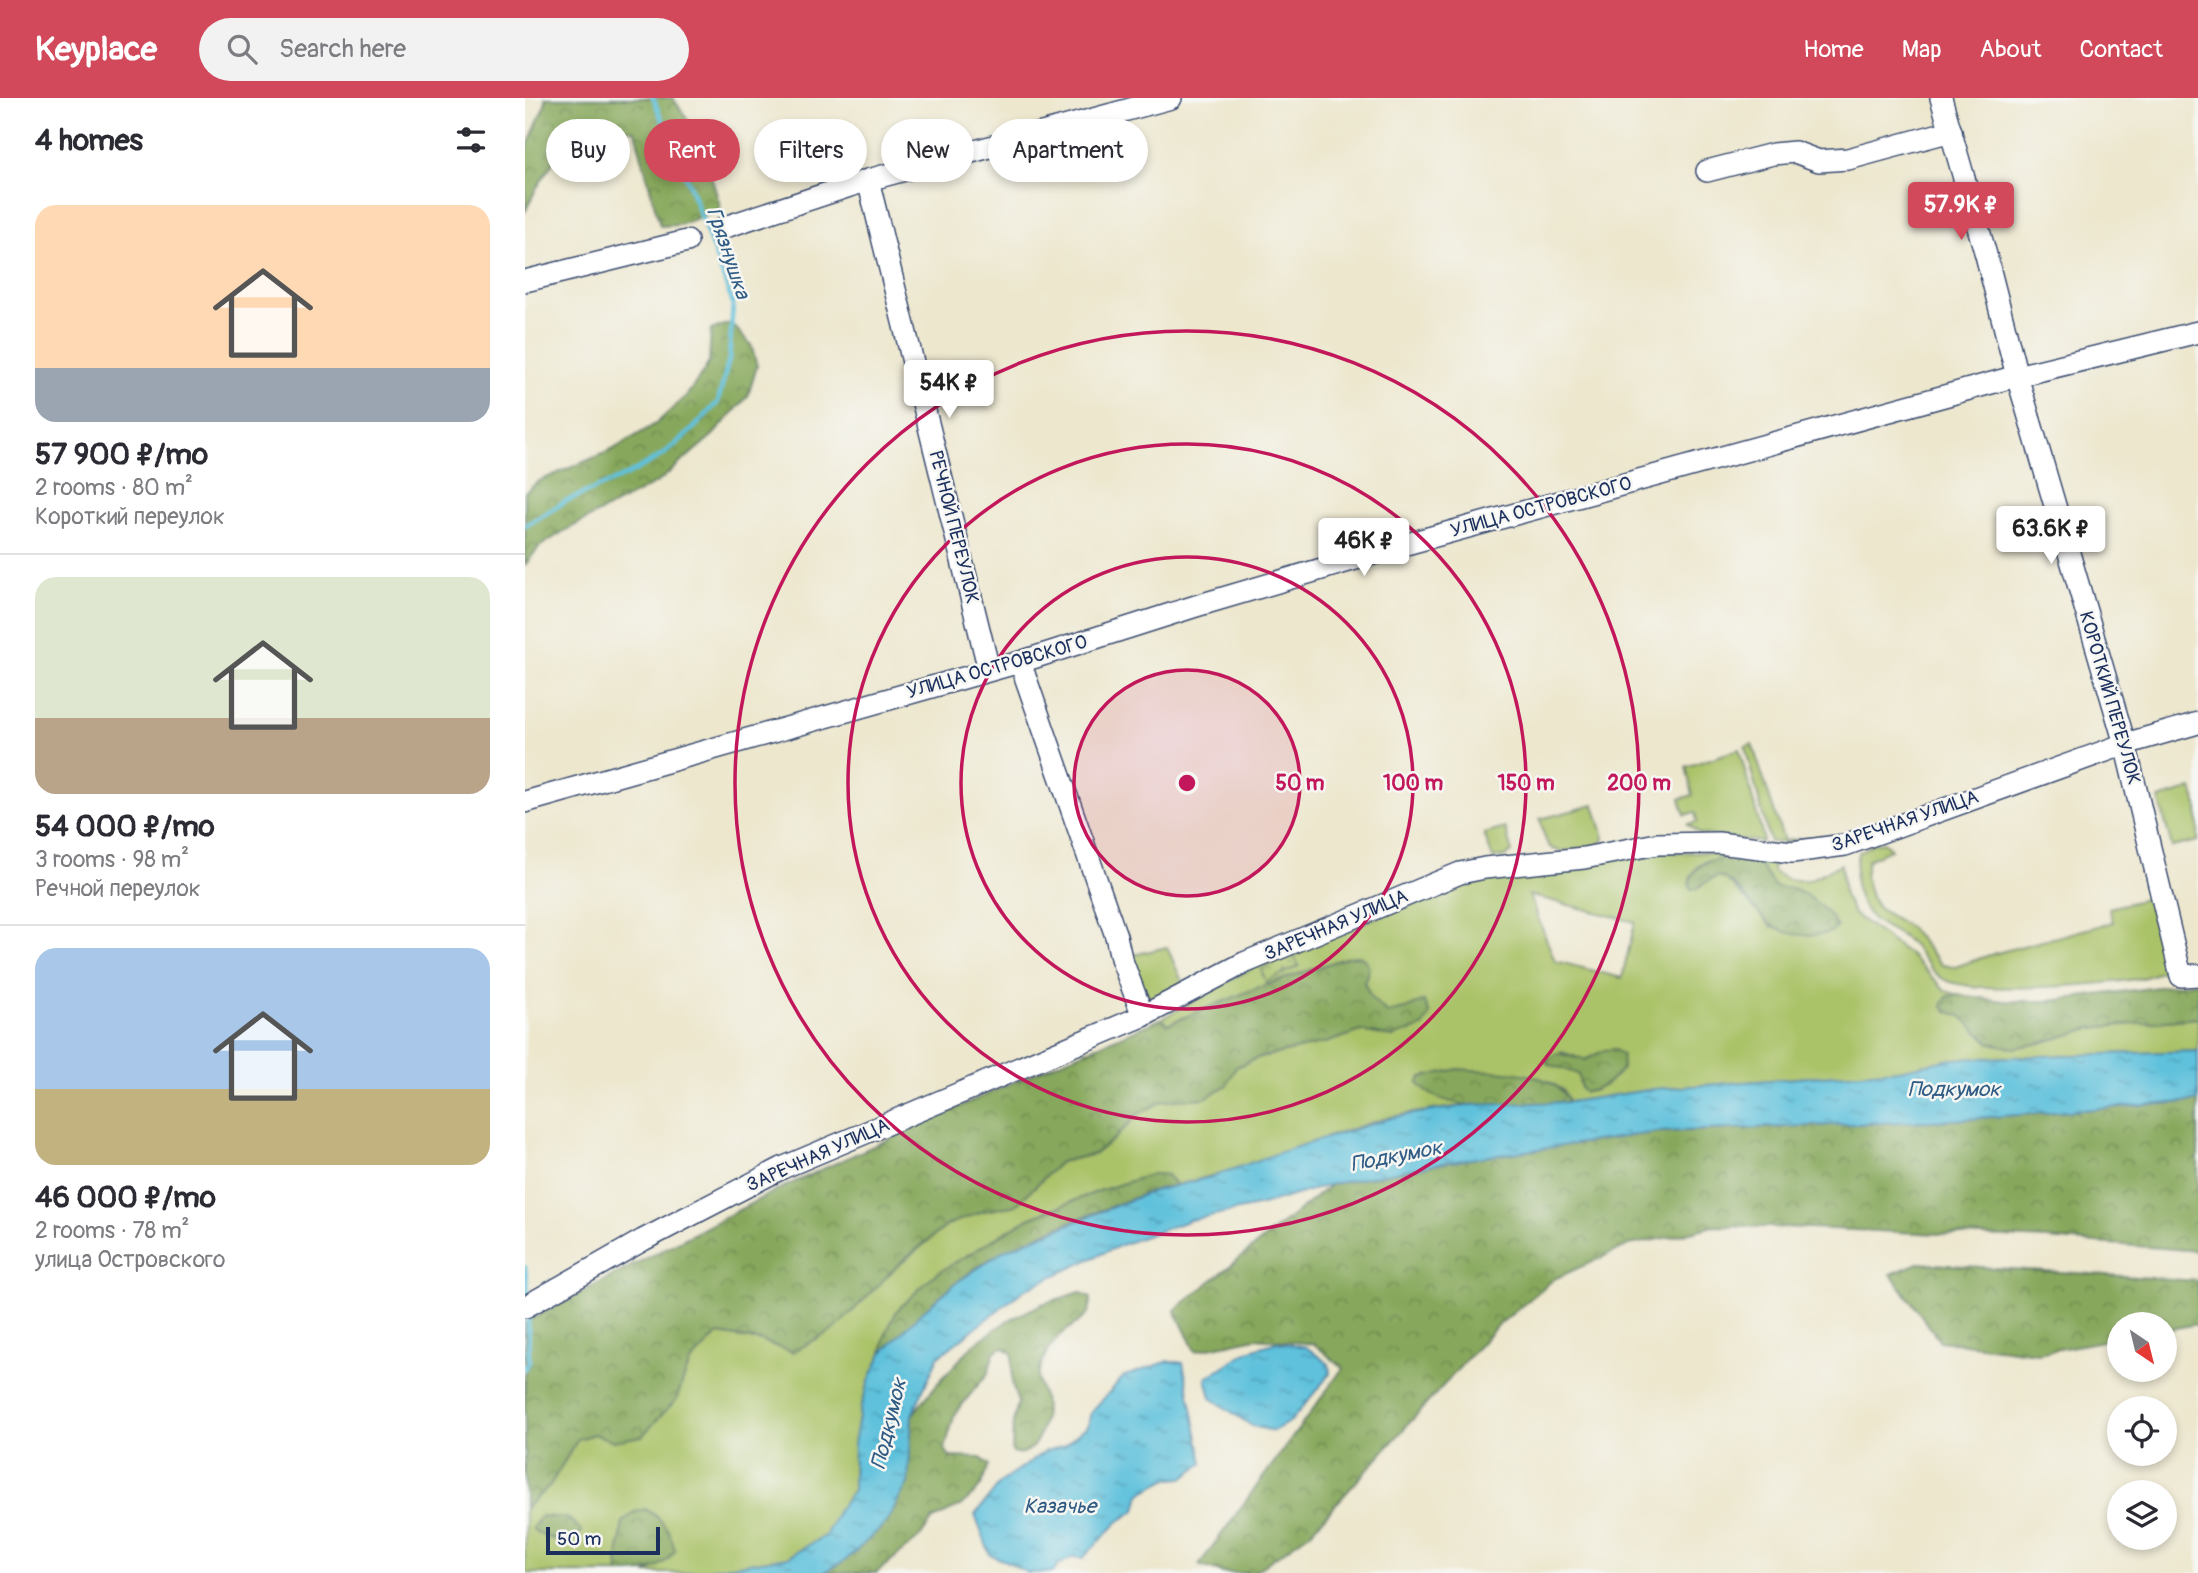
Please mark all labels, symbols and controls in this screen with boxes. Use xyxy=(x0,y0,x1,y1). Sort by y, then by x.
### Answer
search box xyxy=(199,18,689,81)
text: Keyplace xyxy=(35,29,157,70)
icon: search xyxy=(223,30,261,68)
text: Search here xyxy=(279,33,406,65)
text: Home xyxy=(1803,35,1864,64)
text: Map xyxy=(1902,35,1942,64)
text: About xyxy=(1980,35,2042,64)
text: Contact xyxy=(2080,35,2163,64)
chip: Buy xyxy=(546,119,630,182)
chip: Rent xyxy=(644,119,740,182)
chip: Filters xyxy=(754,119,867,182)
chip: New xyxy=(881,119,974,182)
chip: Apartment xyxy=(988,119,1148,182)
icon: filters xyxy=(452,121,490,159)
text: 4 homes xyxy=(35,122,143,159)
pin: 57.9K ₽ xyxy=(1896,183,2026,242)
text: 57.9K ₽ xyxy=(1924,190,1998,219)
water label: Грязнушка xyxy=(700,204,757,303)
icon: home xyxy=(200,250,326,376)
pin: 54K ₽ xyxy=(900,360,998,420)
text: 54K ₽ xyxy=(920,368,978,397)
text: 57 900 ₽/mo xyxy=(35,436,208,473)
street label: РЕЧНОЙ ПЕРЕУЛОК xyxy=(923,448,985,606)
street label: УЛИЦА ОСТРОВСКОГО xyxy=(1448,471,1634,543)
text: 2 rooms · 80 m² xyxy=(35,473,193,502)
text: Короткий переулок xyxy=(35,502,225,531)
pin: 63.6K ₽ xyxy=(1986,506,2116,566)
text: 63.6K ₽ xyxy=(2012,514,2090,543)
pin: 46K ₽ xyxy=(1315,518,1413,578)
text: 46K ₽ xyxy=(1334,526,1394,555)
street label: КОРОТКИЙ ПЕРЕУЛОК xyxy=(2074,609,2146,787)
icon: home xyxy=(200,622,326,748)
street label: УЛИЦА ОСТРОВСКОГО xyxy=(904,630,1090,704)
text: 50 m xyxy=(1276,770,1325,797)
text: 100 m xyxy=(1383,770,1443,797)
text: 150 m xyxy=(1497,770,1555,797)
text: 200 m xyxy=(1607,770,1671,797)
centre of rings xyxy=(1175,771,1199,795)
street label: ЗАРЕЧНАЯ УЛИЦА xyxy=(1828,785,1982,857)
text: 54 000 ₽/mo xyxy=(35,808,215,845)
text: 3 rooms · 98 m² xyxy=(35,845,189,874)
text: Речной переулок xyxy=(35,874,201,903)
street label: ЗАРЕЧНАЯ УЛИЦА xyxy=(1260,884,1412,966)
icon: home xyxy=(200,993,326,1119)
water label: Подкумок xyxy=(1908,1076,2002,1103)
street label: ЗАРЕЧНАЯ УЛИЦА xyxy=(743,1113,893,1197)
water label: Подкумок xyxy=(1348,1134,1446,1178)
text: 46 000 ₽/mo xyxy=(35,1179,216,1216)
text: 2 rooms · 78 m² xyxy=(35,1216,189,1245)
text: улица Островского xyxy=(35,1245,225,1274)
north arrow xyxy=(2107,1312,2177,1382)
map controls xyxy=(2107,1312,2177,1550)
water label: Подкумок xyxy=(865,1374,914,1472)
button: locate xyxy=(2107,1396,2177,1466)
button: layers xyxy=(2107,1480,2177,1550)
water label: Казачье xyxy=(1024,1493,1099,1520)
scale bar xyxy=(546,1524,660,1556)
text: 50 m xyxy=(557,1527,601,1551)

